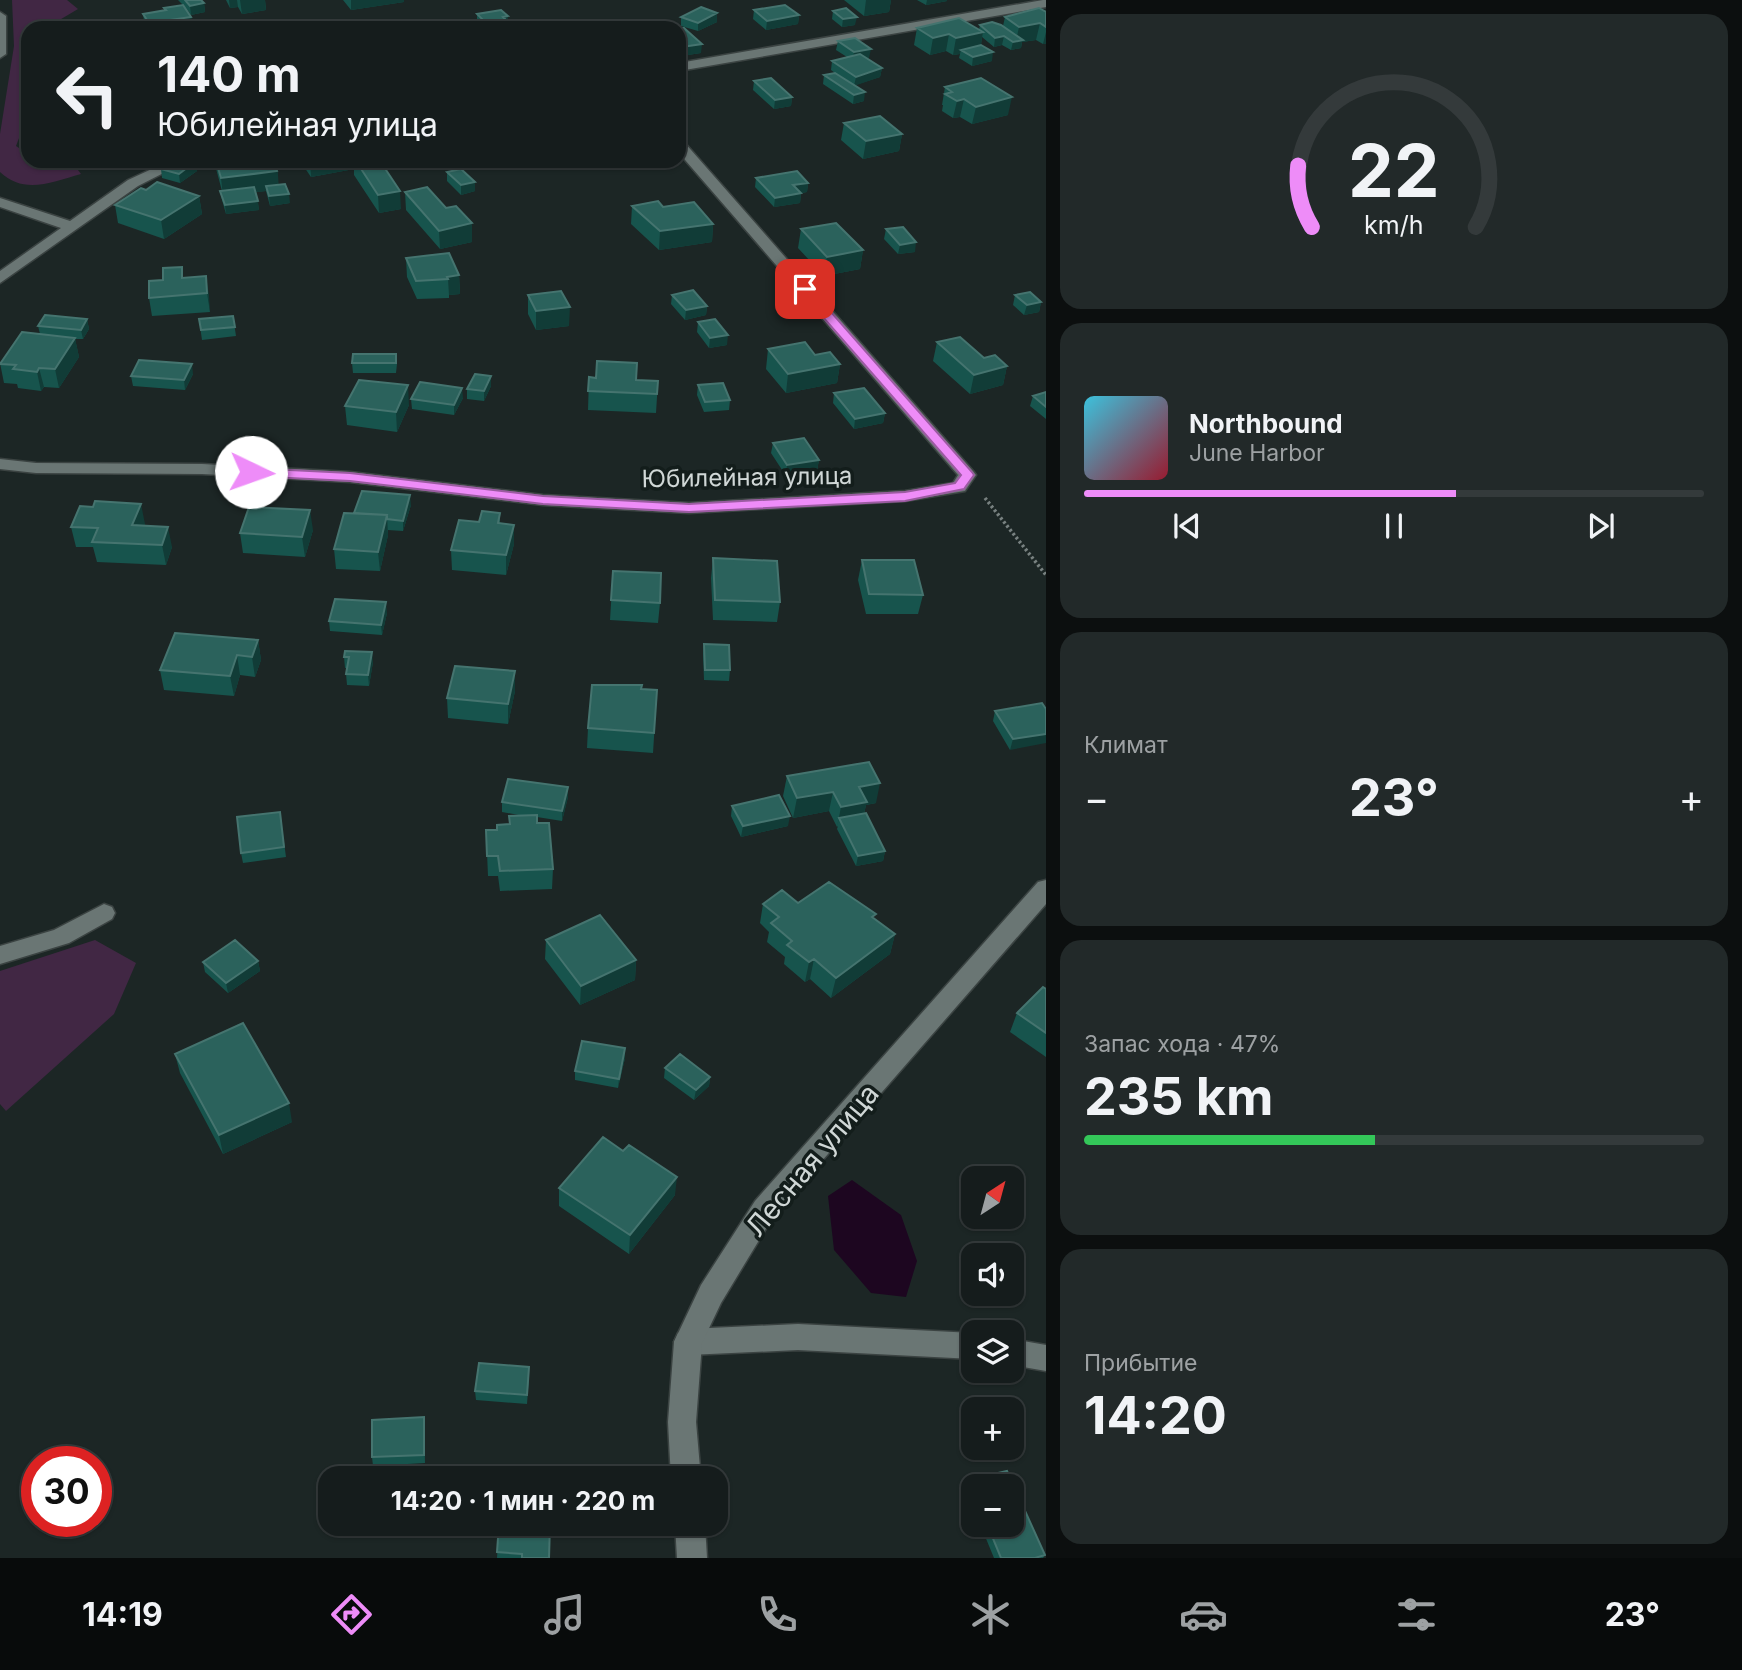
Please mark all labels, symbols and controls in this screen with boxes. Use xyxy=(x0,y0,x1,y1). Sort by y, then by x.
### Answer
text: 140 m xyxy=(157,45,301,104)
icon: left xyxy=(42,49,133,140)
text: Юбилейная улица xyxy=(157,105,438,144)
text: 22 xyxy=(1348,127,1440,216)
text: km/h xyxy=(1364,210,1424,240)
pin xyxy=(775,259,835,319)
icon: arrive xyxy=(786,270,824,308)
text: Northbound xyxy=(1189,408,1343,439)
position arrow xyxy=(214,435,288,509)
text: June Harbor xyxy=(1189,439,1325,467)
street label: Юбилейная улица xyxy=(641,461,853,493)
icon: previous xyxy=(1168,507,1206,545)
icon: pause xyxy=(1375,507,1413,545)
icon: next xyxy=(1582,507,1620,545)
text: Климат xyxy=(1084,731,1168,759)
text: 23° xyxy=(1349,766,1439,829)
text: − xyxy=(1084,775,1109,821)
text: + xyxy=(1679,775,1704,821)
text: Запас хода · 47% xyxy=(1084,1030,1280,1058)
text: 235 km xyxy=(1084,1065,1274,1128)
street label: Лесная улица xyxy=(738,1077,886,1243)
north arrow xyxy=(961,1166,1024,1228)
map controls xyxy=(961,1166,1024,1537)
button: sound xyxy=(961,1243,1024,1306)
button: layers xyxy=(961,1320,1024,1383)
text: Прибытие xyxy=(1084,1349,1197,1377)
text: 14:20 xyxy=(1084,1384,1227,1447)
button: + xyxy=(961,1397,1024,1460)
speed limit sign: 30 xyxy=(21,1446,112,1537)
button: − xyxy=(961,1474,1024,1537)
text: 14:20 · 1 мин · 220 m xyxy=(391,1485,655,1516)
icon: directions xyxy=(327,1590,376,1639)
icon: music xyxy=(540,1590,589,1639)
icon: phone xyxy=(753,1590,802,1639)
icon: climate xyxy=(966,1590,1015,1639)
icon: car xyxy=(1179,1590,1228,1639)
icon: filters xyxy=(1392,1590,1441,1639)
text: 14:19 xyxy=(82,1595,163,1634)
text: 23° xyxy=(1605,1595,1660,1634)

